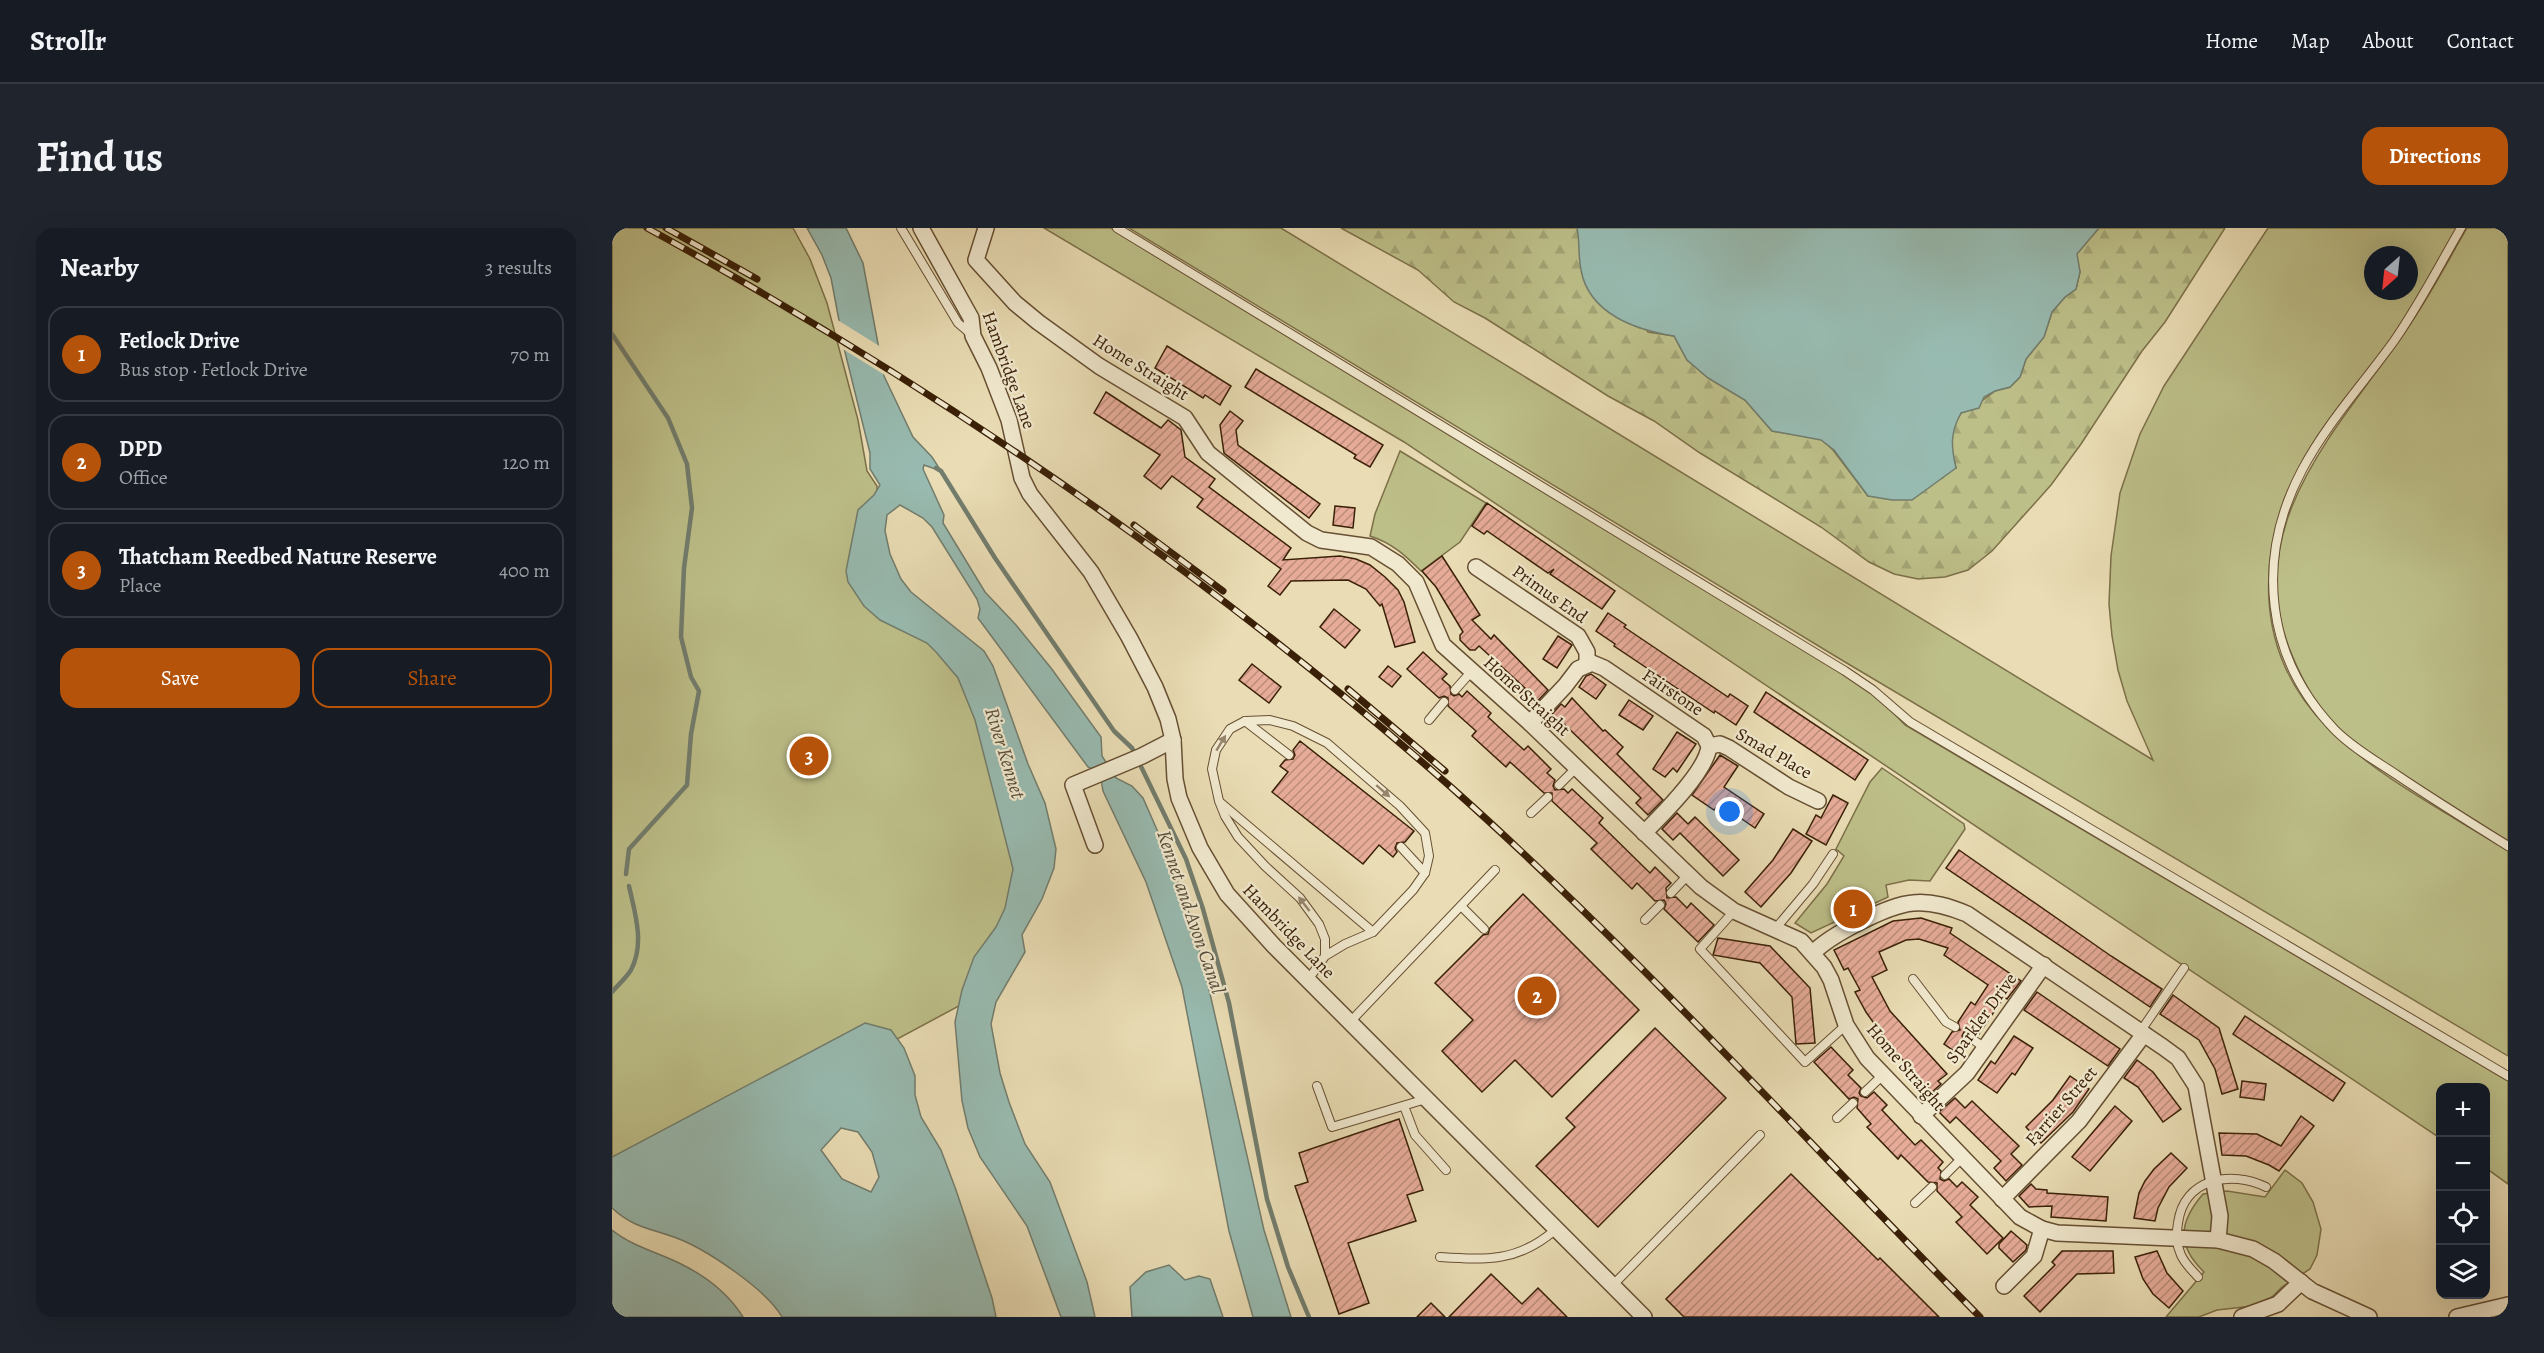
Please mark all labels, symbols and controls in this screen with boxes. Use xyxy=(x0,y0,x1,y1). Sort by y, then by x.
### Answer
text: Strollr xyxy=(30,22,106,60)
text: Home xyxy=(2205,27,2258,55)
text: Map xyxy=(2291,27,2329,55)
text: About xyxy=(2362,27,2414,55)
text: Contact xyxy=(2447,27,2514,55)
button: Directions xyxy=(2362,127,2508,185)
text: Find us xyxy=(36,128,163,185)
north arrow xyxy=(2364,246,2418,300)
text: Nearby xyxy=(60,250,139,285)
text: 3 results xyxy=(485,254,552,281)
street label: Hambridge Lane xyxy=(977,308,1041,432)
text: Fetlock Drive xyxy=(119,326,240,356)
street label: Home Straight xyxy=(1088,328,1194,406)
text: 1 xyxy=(78,341,85,368)
text: 70 m xyxy=(510,341,550,368)
text: Bus stop · Fetlock Drive xyxy=(119,356,308,383)
text: DPD xyxy=(119,434,162,464)
text: 2 xyxy=(77,449,86,476)
text: 120 m xyxy=(502,449,550,476)
text: Office xyxy=(119,464,168,491)
text: Thatcham Reedbed Nature Reserve xyxy=(119,542,437,572)
text: 3 xyxy=(77,557,86,584)
text: 400 m xyxy=(499,557,550,584)
street label: Primus End xyxy=(1508,559,1593,629)
text: Place xyxy=(119,572,161,599)
button: Save xyxy=(60,648,300,708)
button: Share xyxy=(312,648,552,708)
street label: Home Straight xyxy=(1478,651,1576,741)
street label: Fairstone xyxy=(1638,663,1708,721)
water label: River Kennet xyxy=(978,704,1032,803)
street label: Smad Place xyxy=(1732,722,1816,784)
pin: 3 xyxy=(790,734,828,778)
one-way arrow xyxy=(1215,735,1226,751)
one-way arrow xyxy=(1375,784,1390,797)
your location xyxy=(1715,797,1744,826)
water label: Kennet and Avon Canal xyxy=(1150,826,1232,998)
street label: Hambridge Lane xyxy=(1237,878,1341,984)
pin: 1 xyxy=(1834,886,1872,932)
one-way arrow xyxy=(1297,896,1310,912)
street label: Sparkler Drive xyxy=(1940,968,2022,1068)
pin: 2 xyxy=(1518,974,1556,1018)
street label: Home Straight xyxy=(1861,1018,1951,1116)
street label: Farrier Street xyxy=(2020,1061,2102,1151)
map controls xyxy=(2436,1083,2490,1299)
button: + xyxy=(2436,1083,2490,1137)
button: − xyxy=(2436,1137,2490,1191)
button: locate xyxy=(2436,1191,2490,1245)
button: layers xyxy=(2436,1245,2490,1299)

